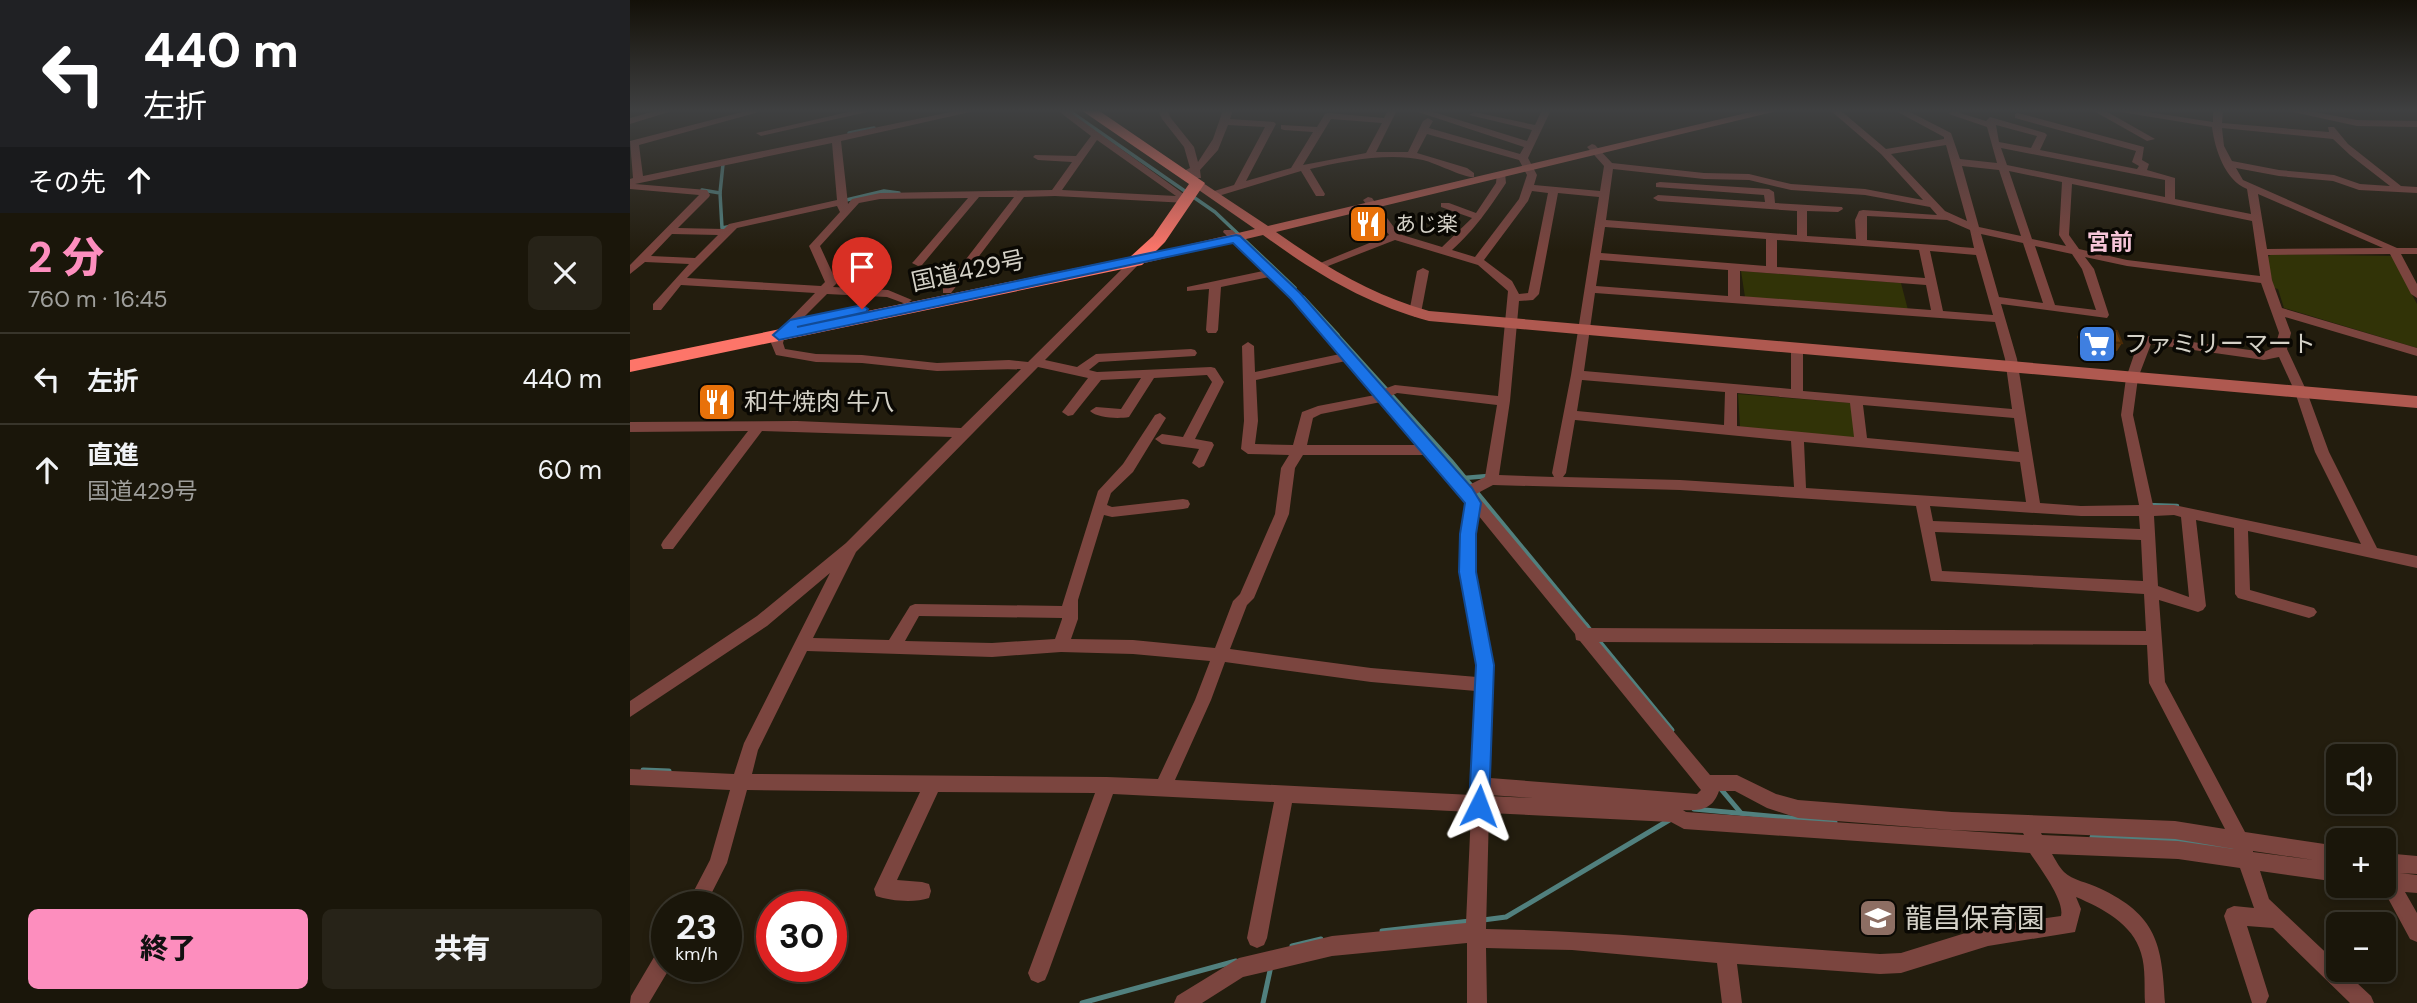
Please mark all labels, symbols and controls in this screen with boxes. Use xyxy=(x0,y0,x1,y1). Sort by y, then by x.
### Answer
text: 440 m xyxy=(143,18,299,82)
icon: left xyxy=(28,28,119,119)
text: 左折 xyxy=(143,85,207,127)
icon: ahead xyxy=(120,161,158,199)
text: その先 xyxy=(28,165,106,199)
restaurant icon: あじ楽 xyxy=(1347,203,1389,245)
place label: あじ楽 xyxy=(1395,210,1458,238)
district label: 宮前 xyxy=(2087,227,2133,257)
text: 2 分 xyxy=(28,230,104,285)
button: close xyxy=(528,236,602,310)
pin xyxy=(832,237,892,309)
street label: 国道429号 xyxy=(908,243,1027,298)
icon: arrive xyxy=(843,248,881,286)
text: 760 m · 16:45 xyxy=(28,284,168,314)
supermarket icon: ファミリーマート xyxy=(2076,323,2118,365)
place label: ファミリーマート xyxy=(2124,328,2316,359)
icon: left xyxy=(28,360,66,398)
text: 440 m xyxy=(523,362,602,396)
text: 左折 xyxy=(87,364,139,398)
restaurant icon: 和牛焼肉 牛八 xyxy=(696,381,738,423)
place label: 和牛焼肉 牛八 xyxy=(744,386,894,417)
text: 直進 xyxy=(87,438,139,472)
icon: ahead xyxy=(28,451,66,489)
text: 60 m xyxy=(538,453,602,487)
text: 国道429号 xyxy=(87,476,197,506)
map controls xyxy=(2326,744,2396,982)
button: sound xyxy=(2326,744,2396,814)
position arrow xyxy=(1442,769,1516,843)
button: + xyxy=(2326,828,2396,898)
speed limit sign: 30 xyxy=(756,891,847,982)
school or university icon: 龍昌保育園 xyxy=(1857,897,1899,939)
place label: 龍昌保育園 xyxy=(1905,900,2045,937)
text: 23 xyxy=(676,904,717,950)
button: 終了 xyxy=(28,909,308,989)
button: 共有 xyxy=(322,909,602,989)
button: − xyxy=(2326,912,2396,982)
text: km/h xyxy=(675,942,718,966)

